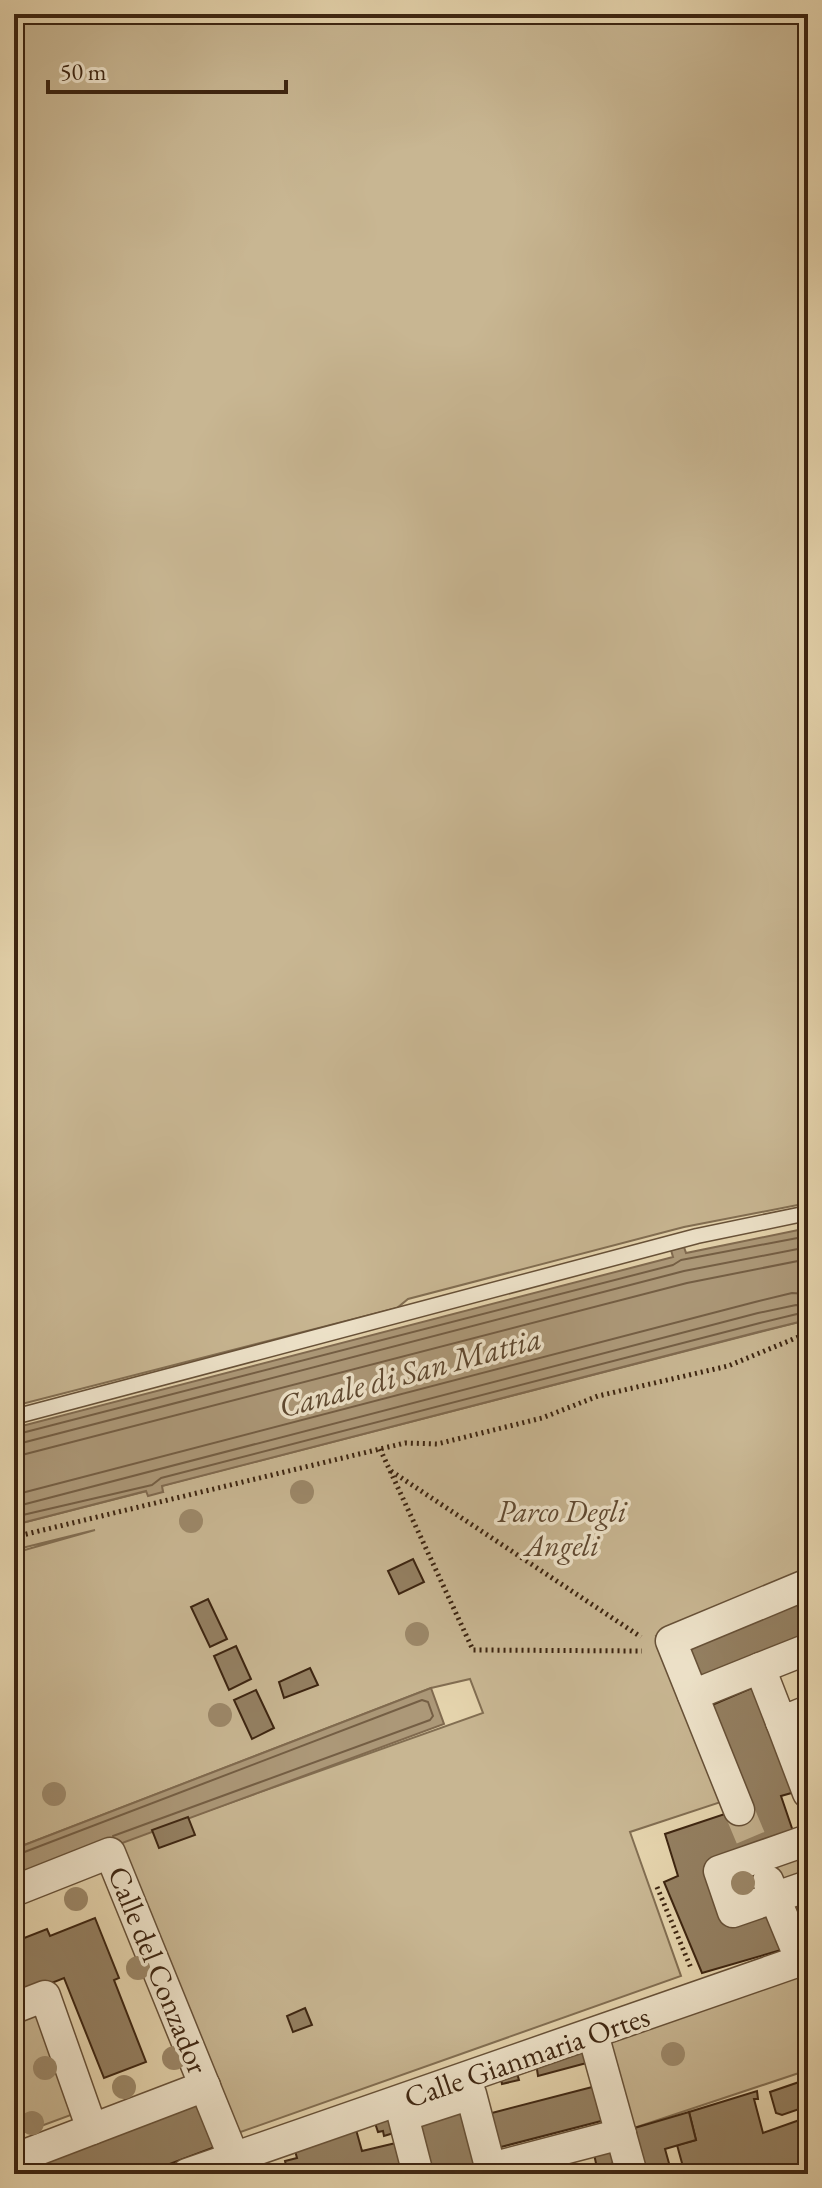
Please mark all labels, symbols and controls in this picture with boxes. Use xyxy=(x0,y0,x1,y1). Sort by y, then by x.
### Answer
scale bar xyxy=(48,44,286,94)
text: 50 m xyxy=(60,56,107,87)
water label: Canale di San Mattia xyxy=(274,1317,546,1427)
park label: Parco Degli Angeli xyxy=(497,1492,628,1565)
street label: Calle del Conzador xyxy=(99,1860,218,2079)
street label: Calle Gianmaria Ortes xyxy=(399,1996,655,2117)

